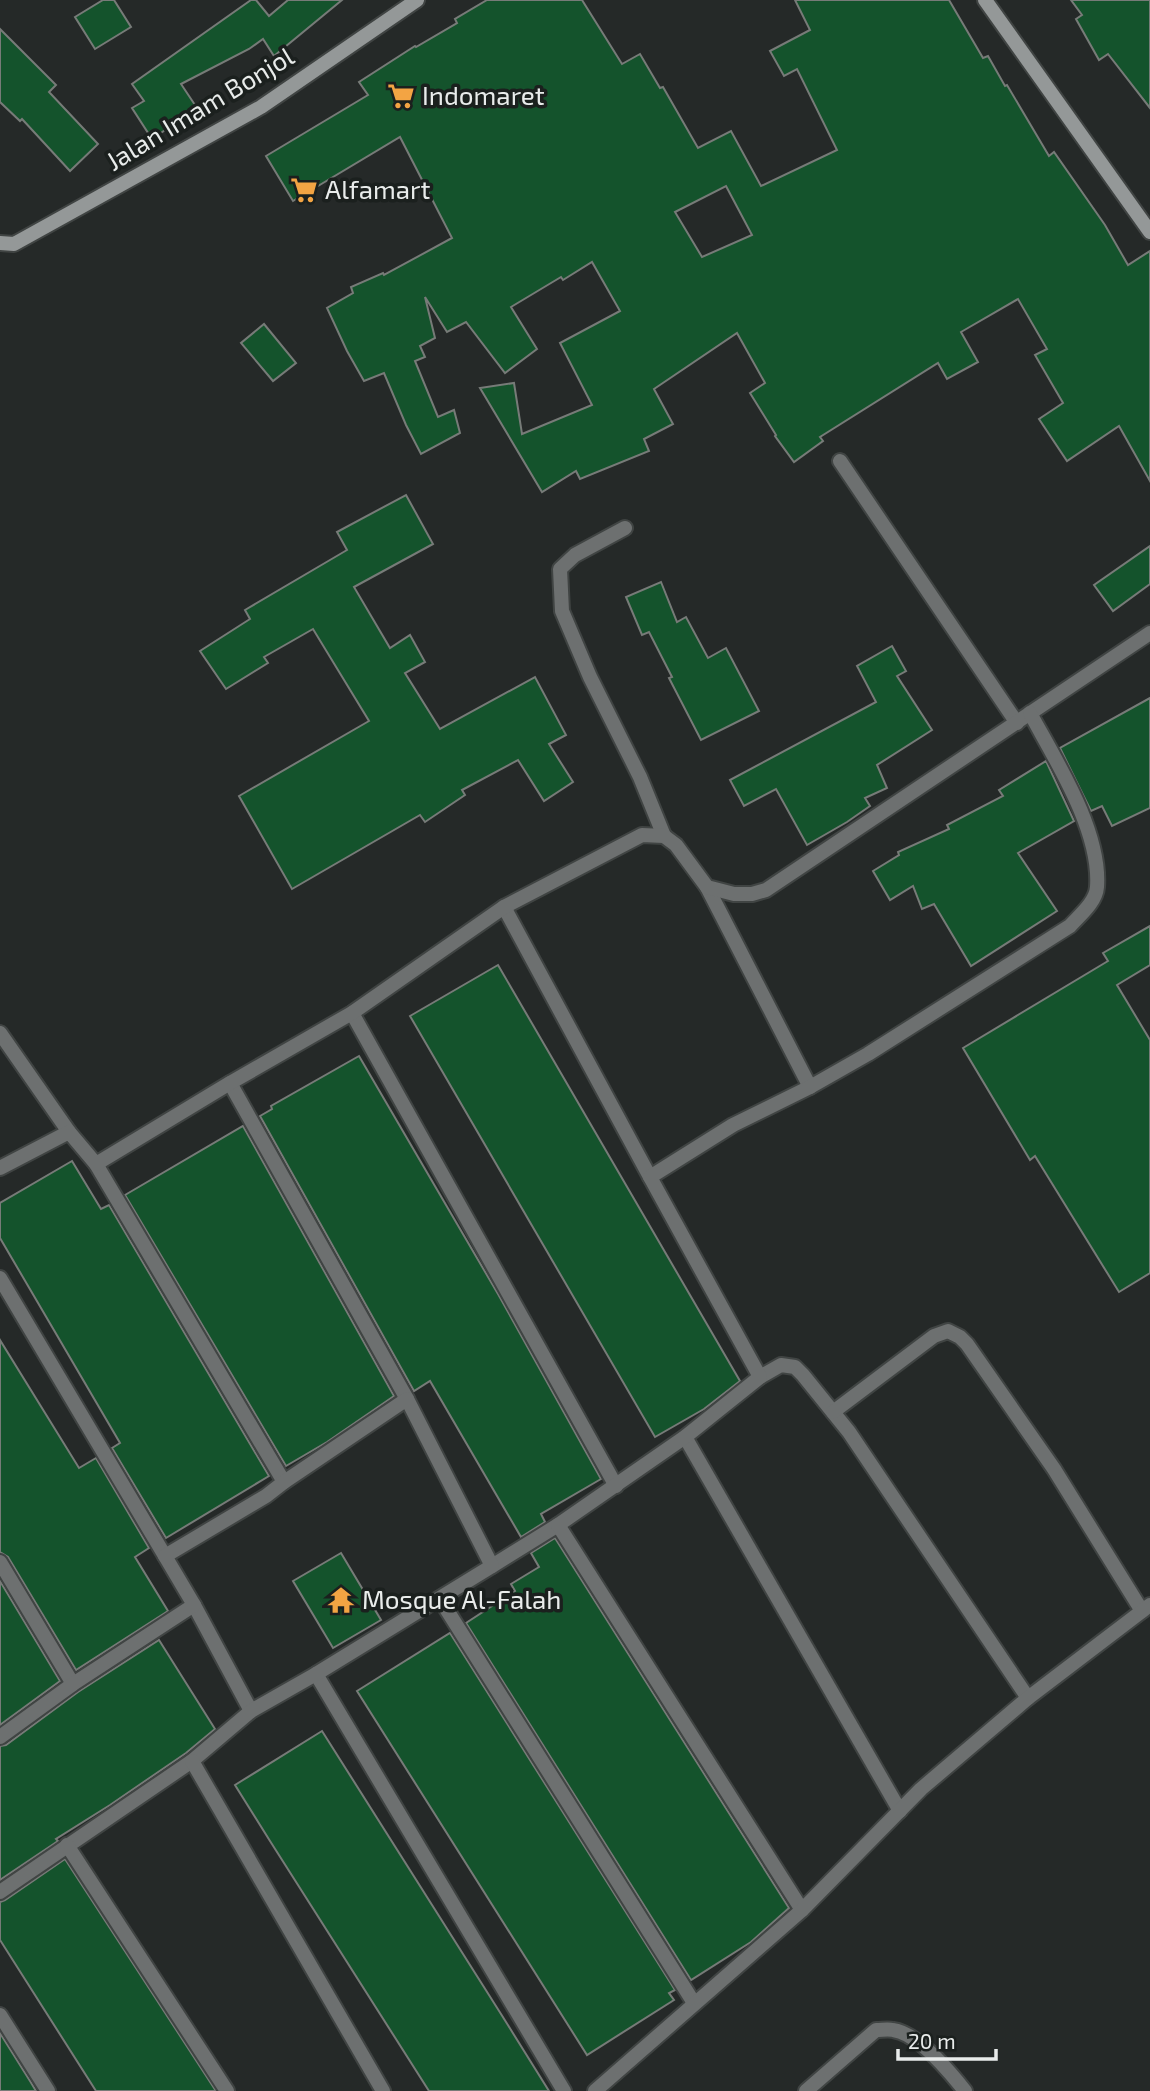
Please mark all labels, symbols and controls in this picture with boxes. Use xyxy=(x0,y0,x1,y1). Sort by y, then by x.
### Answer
street label: Jalan Imam Bonjol xyxy=(100,39,299,176)
place label: Indomaret xyxy=(422,79,545,110)
supermarket icon: Indomaret xyxy=(386,81,416,111)
place label: Alfamart xyxy=(325,173,430,204)
supermarket icon: Alfamart xyxy=(289,175,319,205)
place label: Mosque Al-Falah xyxy=(362,1583,561,1614)
temple icon: Mosque Al-Falah xyxy=(326,1585,356,1615)
scale bar xyxy=(898,2018,996,2062)
text: 20 m xyxy=(908,2028,956,2053)

